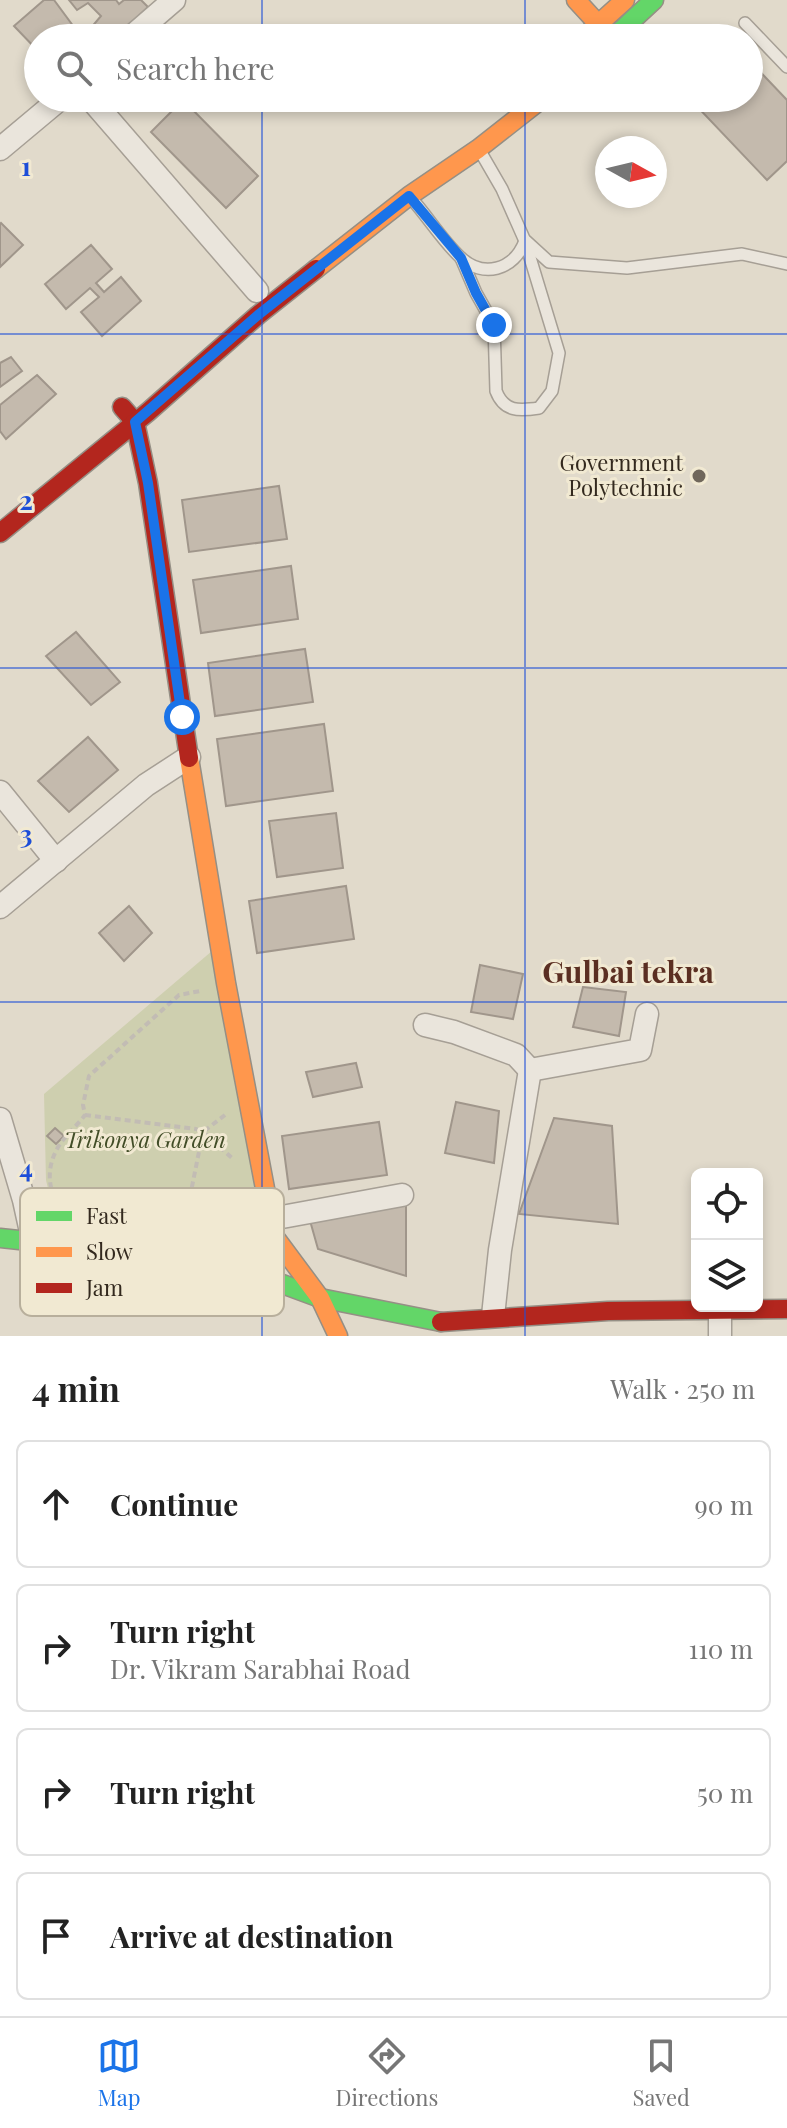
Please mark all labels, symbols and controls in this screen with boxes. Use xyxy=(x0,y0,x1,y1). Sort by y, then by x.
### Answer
search box xyxy=(24,24,763,112)
icon: search xyxy=(52,46,96,90)
text: Search here xyxy=(116,48,275,88)
north arrow xyxy=(595,136,667,208)
text: 1 xyxy=(21,148,31,183)
route end xyxy=(476,307,512,343)
place label: Government Polytechnic xyxy=(559,447,684,502)
marker: Government Polytechnic xyxy=(690,467,708,485)
text: 2 xyxy=(19,482,33,517)
route start xyxy=(164,699,200,735)
text: 3 xyxy=(20,816,32,851)
district label: Gulbai tekra xyxy=(542,951,714,991)
park label: Trikonya Garden xyxy=(64,1124,226,1154)
text: 4 xyxy=(19,1150,33,1185)
map controls xyxy=(691,1168,763,1312)
button: locate xyxy=(691,1168,763,1240)
legend xyxy=(20,1188,284,1316)
text: Fast xyxy=(86,1200,128,1230)
text: Slow xyxy=(86,1236,133,1266)
button: layers xyxy=(691,1240,763,1312)
text: Jam xyxy=(85,1272,124,1302)
text: 4 min xyxy=(32,1365,120,1411)
text: Walk · 250 m xyxy=(610,1371,755,1406)
icon: ahead xyxy=(34,1482,78,1526)
text: Continue xyxy=(110,1484,238,1524)
text: 90 m xyxy=(695,1487,753,1522)
text: Turn right xyxy=(110,1611,255,1651)
icon: right xyxy=(34,1626,78,1670)
text: 110 m xyxy=(689,1631,753,1666)
text: Dr. Vikram Sarabhai Road xyxy=(110,1651,411,1686)
icon: right xyxy=(34,1770,78,1814)
text: Turn right xyxy=(110,1772,255,1812)
text: 50 m xyxy=(697,1775,753,1810)
icon: arrive xyxy=(34,1914,78,1958)
text: Arrive at destination xyxy=(110,1916,393,1956)
tab: Map xyxy=(97,2034,141,2112)
tab: Directions xyxy=(335,2034,438,2112)
tab: Saved xyxy=(633,2034,690,2112)

